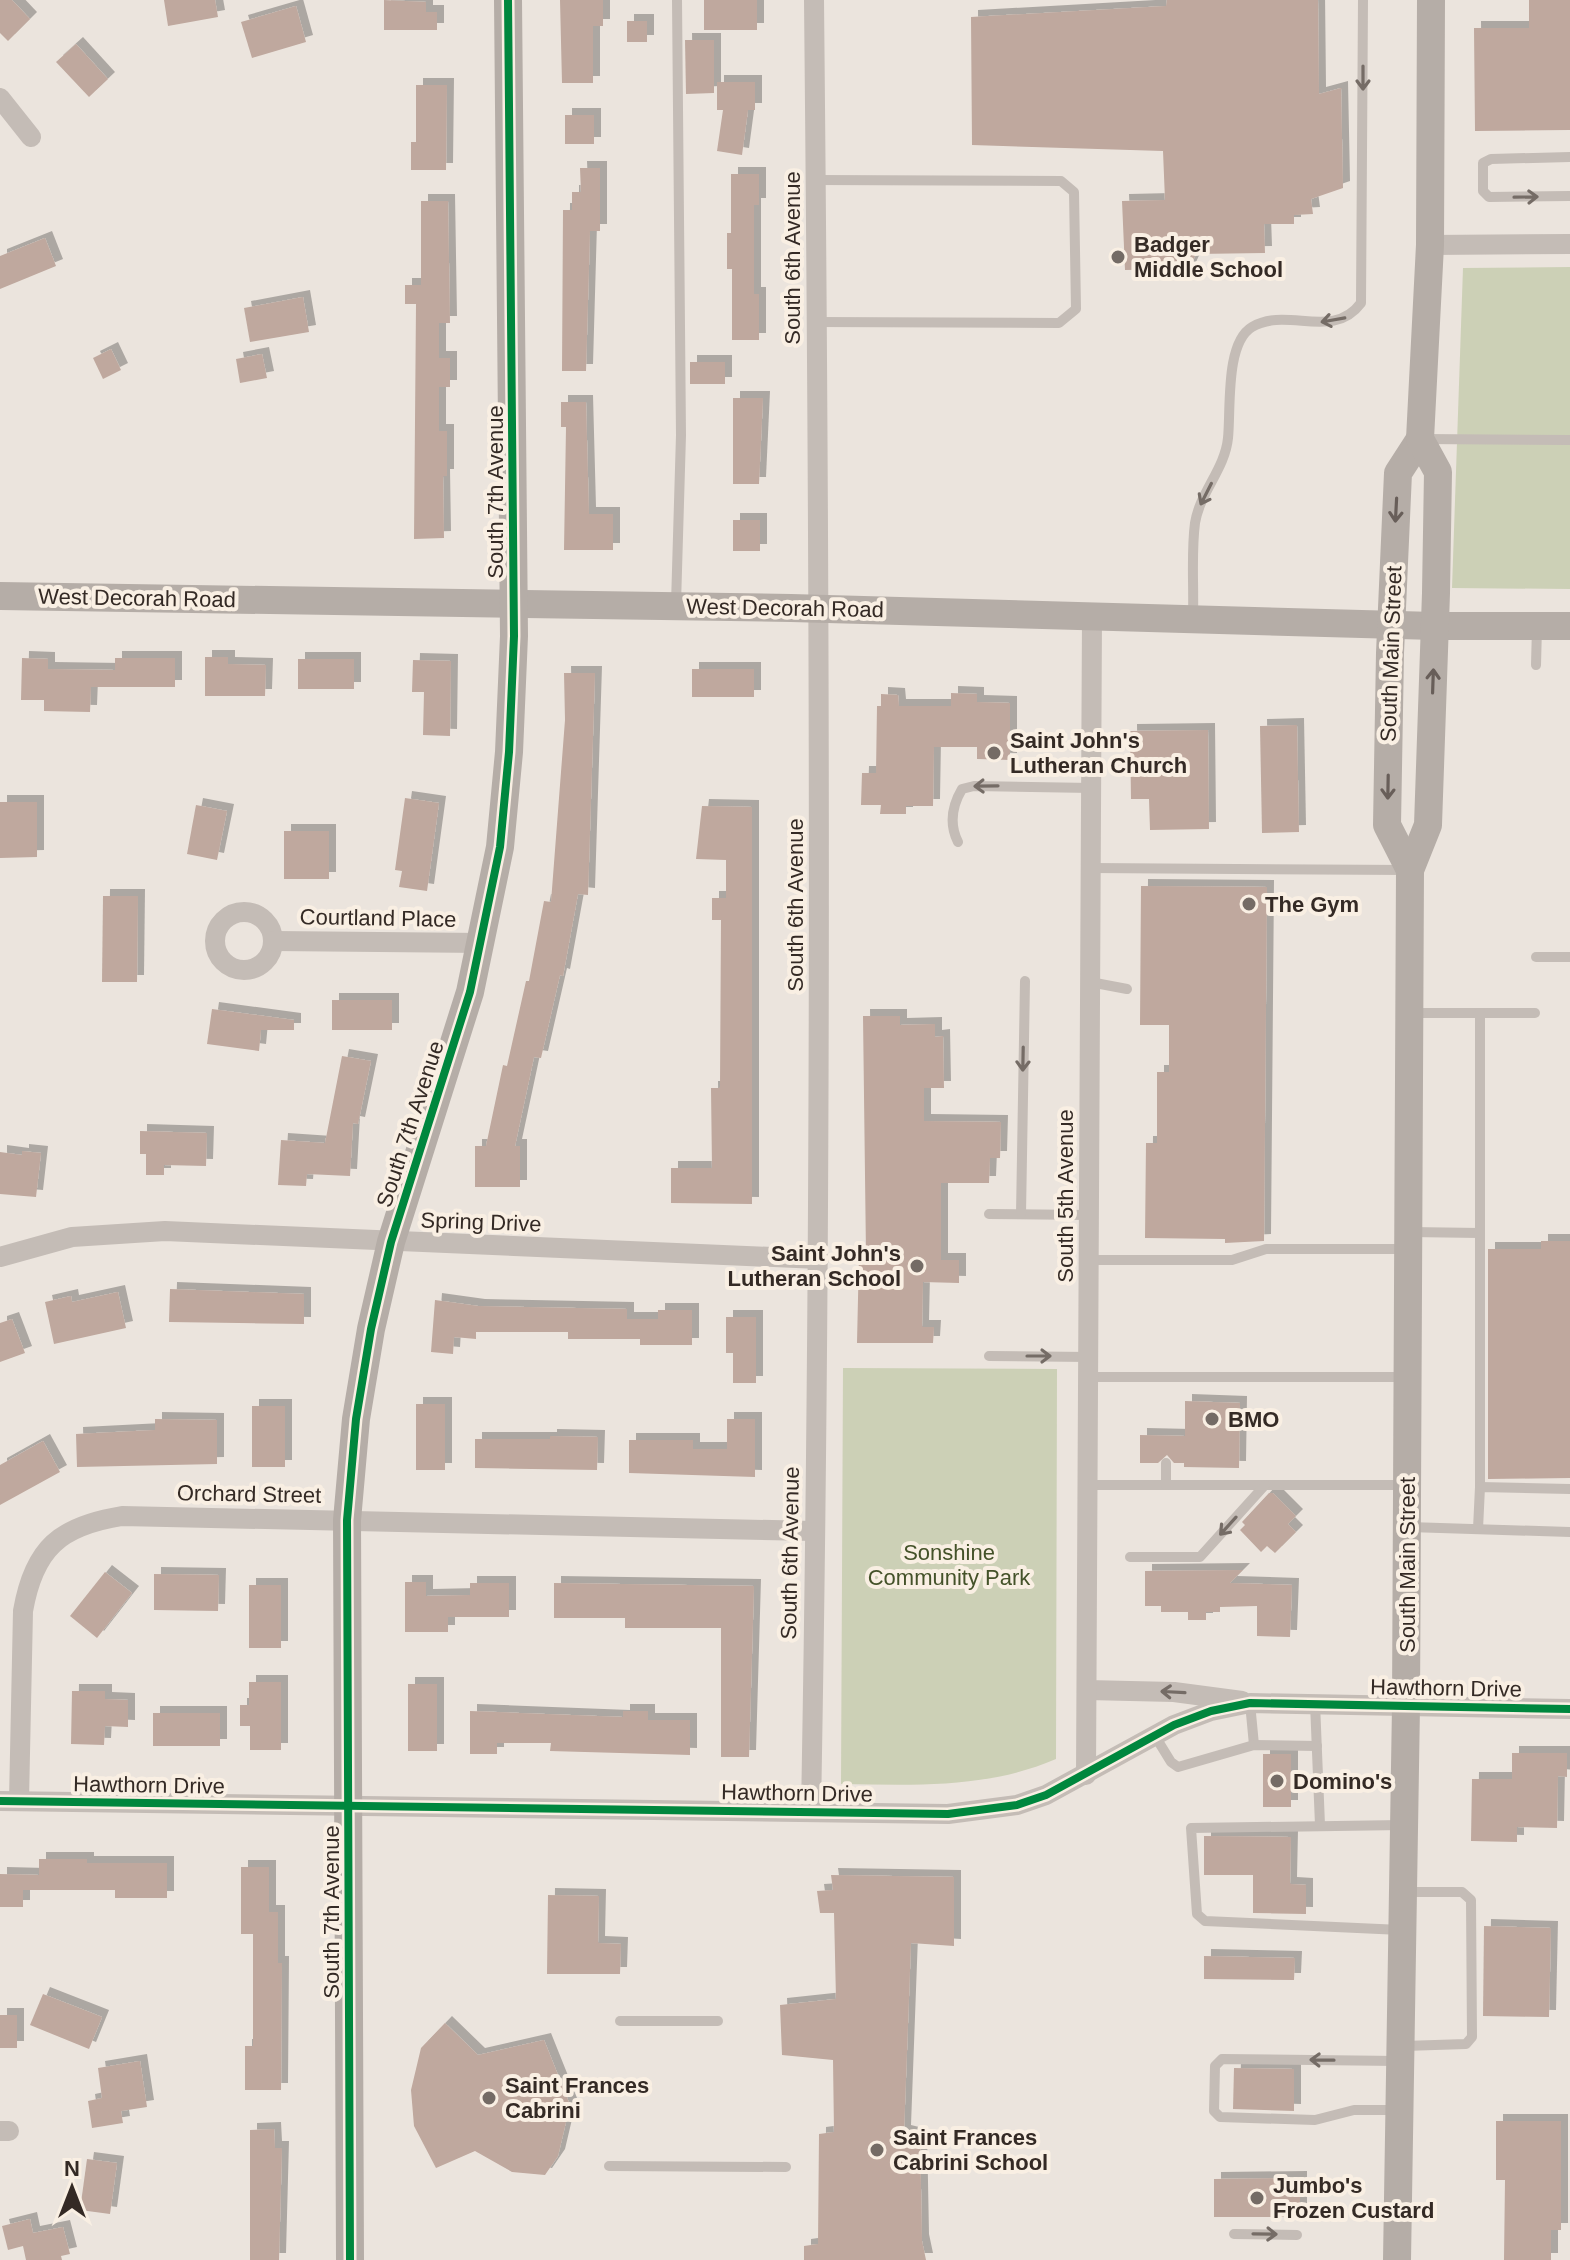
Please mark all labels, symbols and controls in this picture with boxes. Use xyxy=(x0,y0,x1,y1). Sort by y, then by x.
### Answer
one-way arrow xyxy=(1355,64,1371,91)
street label: South 6th Avenue xyxy=(780,171,805,345)
one-way arrow xyxy=(1512,189,1539,205)
place label: Badger Middle School xyxy=(1134,232,1283,282)
marker: Badger Middle School xyxy=(1109,248,1127,266)
one-way arrow xyxy=(1320,313,1346,328)
street label: South 7th Avenue xyxy=(483,405,508,579)
one-way arrow xyxy=(1198,481,1214,505)
one-way arrow xyxy=(1388,496,1403,523)
street label: South Main Street xyxy=(1375,566,1407,742)
street label: West Decorah Road xyxy=(38,584,236,612)
street label: West Decorah Road xyxy=(686,594,884,622)
one-way arrow xyxy=(1426,668,1441,695)
place label: Saint John's Lutheran Church xyxy=(1010,728,1187,778)
marker: Saint John's Lutheran Church xyxy=(985,744,1003,762)
one-way arrow xyxy=(1380,773,1396,800)
one-way arrow xyxy=(973,779,1000,794)
street label: South 6th Avenue xyxy=(783,818,808,992)
place label: The Gym xyxy=(1265,892,1359,917)
marker: The Gym xyxy=(1240,895,1258,913)
street label: Courtland Place xyxy=(300,904,456,932)
street label: South 7th Avenue xyxy=(371,1038,449,1210)
one-way arrow xyxy=(1016,1045,1031,1072)
street label: South 5th Avenue xyxy=(1053,1109,1078,1283)
street label: Spring Drive xyxy=(420,1207,542,1237)
place label: Saint John's Lutheran School xyxy=(727,1241,901,1291)
marker: Saint John's Lutheran School xyxy=(908,1257,926,1275)
one-way arrow xyxy=(1025,1348,1052,1364)
place label: BMO xyxy=(1228,1407,1279,1432)
marker: BMO xyxy=(1203,1410,1221,1428)
street label: South 6th Avenue xyxy=(776,1466,804,1640)
street label: South Main Street xyxy=(1395,1477,1420,1653)
street label: Orchard Street xyxy=(177,1480,321,1508)
one-way arrow xyxy=(1218,1516,1237,1536)
park label: Sonshine Community Park xyxy=(868,1540,1031,1590)
street label: Hawthorn Drive xyxy=(1370,1674,1522,1702)
one-way arrow xyxy=(1160,1684,1187,1699)
place label: Domino's xyxy=(1293,1769,1392,1794)
street label: Hawthorn Drive xyxy=(73,1771,225,1799)
marker: Domino's xyxy=(1268,1772,1286,1790)
street label: Hawthorn Drive xyxy=(721,1779,873,1807)
street label: South 7th Avenue xyxy=(319,1825,344,1999)
one-way arrow xyxy=(1309,2052,1336,2068)
place label: Saint Frances Cabrini xyxy=(505,2073,649,2123)
marker: Saint Frances Cabrini xyxy=(480,2089,498,2107)
place label: Saint Frances Cabrini School xyxy=(893,2125,1048,2175)
marker: Saint Frances Cabrini School xyxy=(868,2141,886,2159)
north arrow xyxy=(32,2148,112,2228)
text: N xyxy=(64,2156,80,2181)
place label: Jumbo's Frozen Custard xyxy=(1273,2173,1434,2223)
marker: Jumbo's Frozen Custard xyxy=(1248,2189,1266,2207)
one-way arrow xyxy=(1251,2227,1278,2242)

